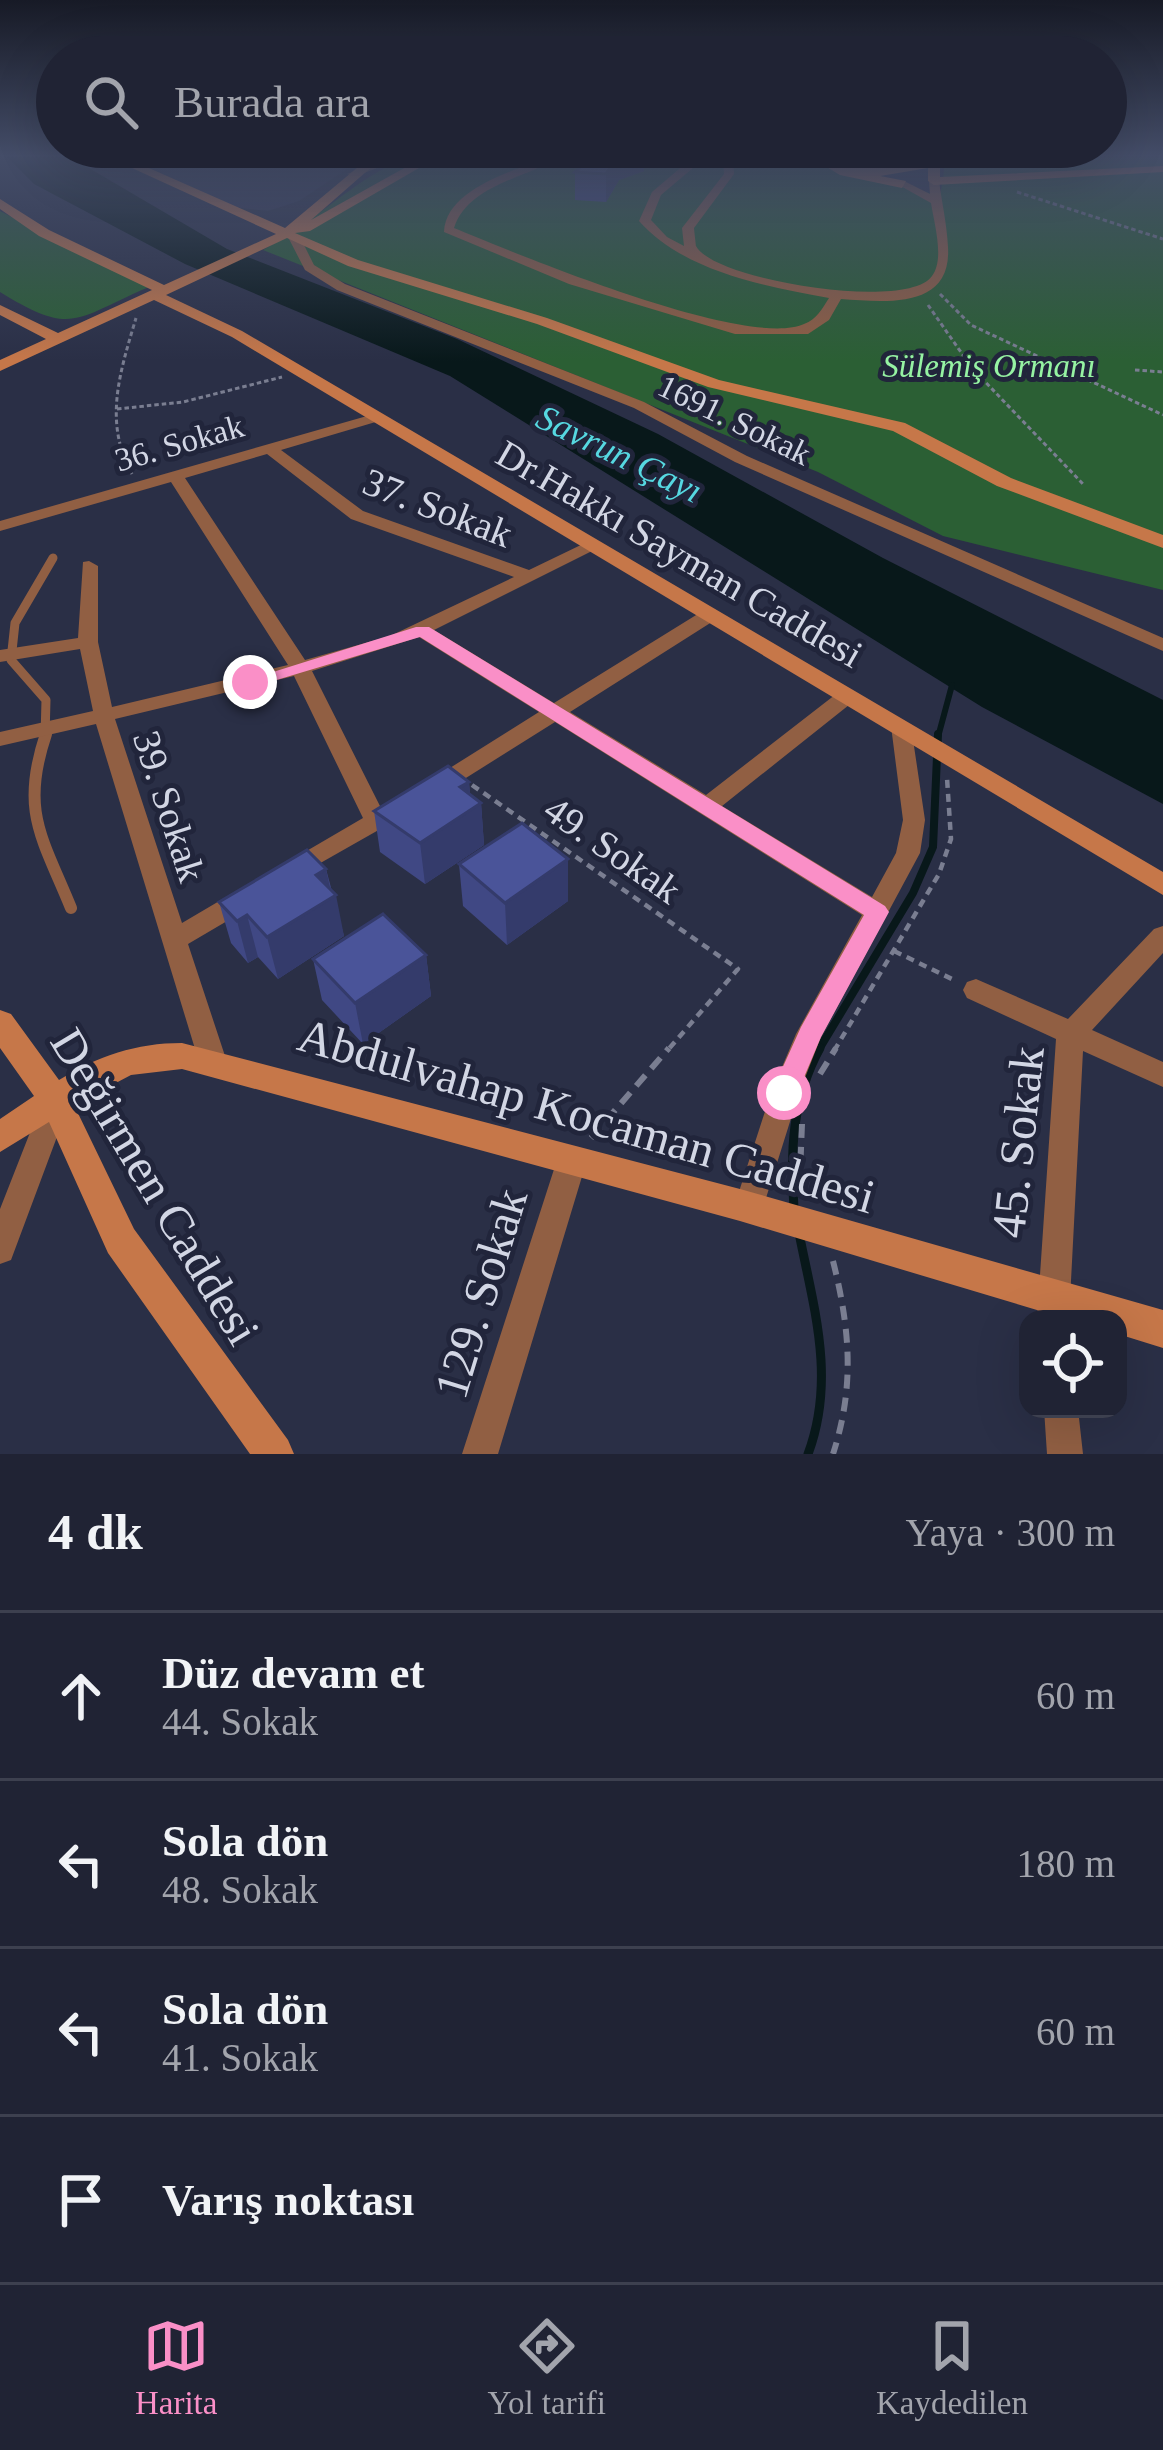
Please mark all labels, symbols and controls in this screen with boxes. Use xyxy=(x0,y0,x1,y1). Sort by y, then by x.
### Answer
search box xyxy=(36,36,1127,168)
icon: search xyxy=(78,69,144,135)
text: Burada ara xyxy=(174,77,370,127)
park label: Sülemiş Ormanı xyxy=(882,348,1096,384)
street label: 1691. Sokak xyxy=(653,368,817,472)
water label: Savrun Çayı xyxy=(530,397,709,511)
street label: 36. Sokak xyxy=(111,407,248,478)
street label: Dr.Hakkı Sayman Caddesi xyxy=(489,431,870,677)
street label: 37. Sokak xyxy=(357,459,519,556)
route end xyxy=(223,655,277,709)
street label: 39. Sokak xyxy=(125,725,214,887)
street label: 49. Sokak xyxy=(536,787,689,912)
street label: Abdulvahap Kocaman Caddesi xyxy=(293,1008,881,1223)
street label: Değirmen Caddesi xyxy=(41,1019,271,1354)
street label: 45. Sokak xyxy=(981,1044,1054,1240)
route start xyxy=(757,1066,811,1120)
street label: 129. Sokak xyxy=(424,1182,537,1404)
map controls xyxy=(1019,1310,1127,1418)
button: locate xyxy=(1019,1310,1127,1418)
text: 4 dk xyxy=(48,1504,143,1560)
text: Yaya · 300 m xyxy=(906,1511,1115,1554)
text: Düz devam et xyxy=(162,1648,424,1698)
icon: ahead xyxy=(48,1663,114,1729)
text: 60 m xyxy=(1036,1674,1115,1717)
text: 44. Sokak xyxy=(162,1700,318,1743)
text: Sola dön xyxy=(162,1816,328,1866)
icon: left xyxy=(48,1831,114,1897)
text: 180 m xyxy=(1016,1842,1115,1885)
text: 48. Sokak xyxy=(162,1868,318,1911)
text: Sola dön xyxy=(162,1984,328,2034)
icon: left xyxy=(48,1999,114,2065)
text: 60 m xyxy=(1036,2010,1115,2053)
text: 41. Sokak xyxy=(162,2036,318,2079)
icon: arrive xyxy=(48,2167,114,2233)
text: Varış noktası xyxy=(162,2175,414,2225)
tab: Harita xyxy=(135,2313,217,2422)
tab: Yol tarifi xyxy=(487,2313,606,2422)
tab: Kaydedilen xyxy=(876,2313,1028,2422)

